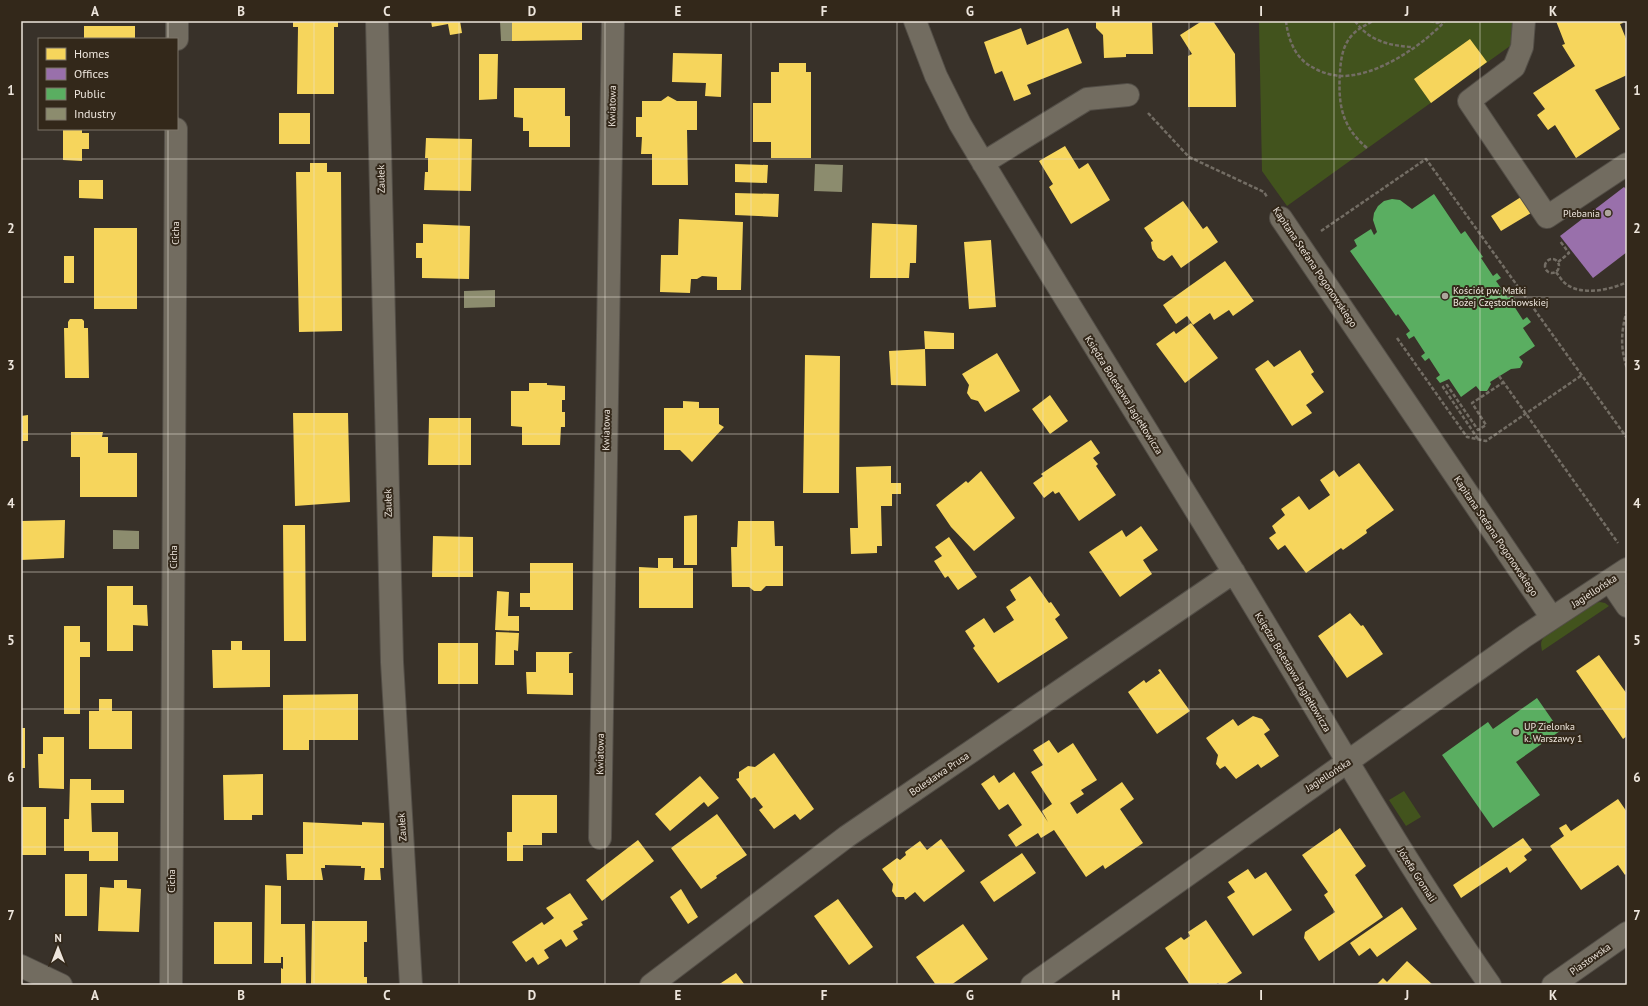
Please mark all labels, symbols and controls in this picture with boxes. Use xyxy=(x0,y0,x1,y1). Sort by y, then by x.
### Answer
text: A xyxy=(91,3,99,20)
text: B xyxy=(237,3,245,20)
text: C xyxy=(383,3,391,20)
text: D xyxy=(528,3,536,20)
text: E xyxy=(675,3,682,20)
text: F xyxy=(821,3,828,20)
text: G xyxy=(966,3,974,20)
text: H xyxy=(1112,3,1120,20)
text: I xyxy=(1259,3,1263,20)
text: J xyxy=(1404,3,1409,20)
text: K xyxy=(1549,3,1557,20)
legend xyxy=(38,38,178,130)
text: Homes xyxy=(74,46,109,61)
text: Offices xyxy=(74,66,109,81)
text: 1 xyxy=(7,82,15,99)
text: 1 xyxy=(1633,82,1641,99)
street label: Kwiatowa xyxy=(605,85,619,127)
text: Public xyxy=(74,86,106,101)
text: Industry xyxy=(74,106,116,121)
street label: Zaułek xyxy=(374,164,388,193)
street label: Kapitana Stefana Pogonowskiego xyxy=(1270,204,1360,330)
place label: Plebania xyxy=(1563,207,1600,220)
marker: Plebania xyxy=(1603,208,1613,218)
text: 2 xyxy=(7,220,15,237)
text: 2 xyxy=(1633,220,1641,237)
street label: Cicha xyxy=(169,221,182,245)
place label: Kościół pw. Matki Bożej Częstochowskiej xyxy=(1453,284,1549,309)
marker: Kościół pw. Matki Bożej Częstochowskiej xyxy=(1440,291,1450,301)
street label: Księdza Bolesława Jagiełłowicza xyxy=(1082,333,1166,457)
text: 3 xyxy=(7,357,15,374)
text: 3 xyxy=(1633,357,1641,374)
street label: Kwiatowa xyxy=(599,409,613,451)
street label: Kapitana Stefana Pogonowskiego xyxy=(1451,473,1541,599)
street label: Zaułek xyxy=(381,488,395,517)
text: 4 xyxy=(7,495,15,512)
text: 4 xyxy=(1633,495,1641,512)
street label: Cicha xyxy=(167,545,180,569)
street label: Jagiellońska xyxy=(1568,571,1619,611)
street label: Księdza Bolesława Jagiełłowicza xyxy=(1252,610,1334,734)
text: 5 xyxy=(7,632,15,649)
text: 5 xyxy=(1633,632,1641,649)
place label: UP Zielonka k. Warszawy 1 xyxy=(1524,720,1582,745)
marker: UP Zielonka k. Warszawy 1 xyxy=(1511,727,1521,737)
street label: Kwiatowa xyxy=(593,733,607,775)
street label: Bolesława Prusa xyxy=(907,749,971,799)
street label: Jagiellońska xyxy=(1302,755,1353,795)
text: 6 xyxy=(7,769,15,786)
text: 6 xyxy=(1633,769,1641,786)
street label: Zaułek xyxy=(395,812,409,842)
street label: Józefa Gromali xyxy=(1394,845,1439,904)
street label: Cicha xyxy=(165,869,178,893)
text: 7 xyxy=(7,907,15,924)
text: 7 xyxy=(1633,907,1641,924)
north arrow xyxy=(38,928,78,968)
text: N xyxy=(54,931,62,945)
street label: Piastowska xyxy=(1567,940,1613,978)
text: A xyxy=(91,987,99,1004)
text: B xyxy=(237,987,245,1004)
text: C xyxy=(383,987,391,1004)
text: D xyxy=(528,987,536,1004)
text: E xyxy=(675,987,682,1004)
text: F xyxy=(821,987,828,1004)
text: G xyxy=(966,987,974,1004)
text: H xyxy=(1112,987,1120,1004)
text: I xyxy=(1259,987,1263,1004)
text: J xyxy=(1404,987,1409,1004)
text: K xyxy=(1549,987,1557,1004)

